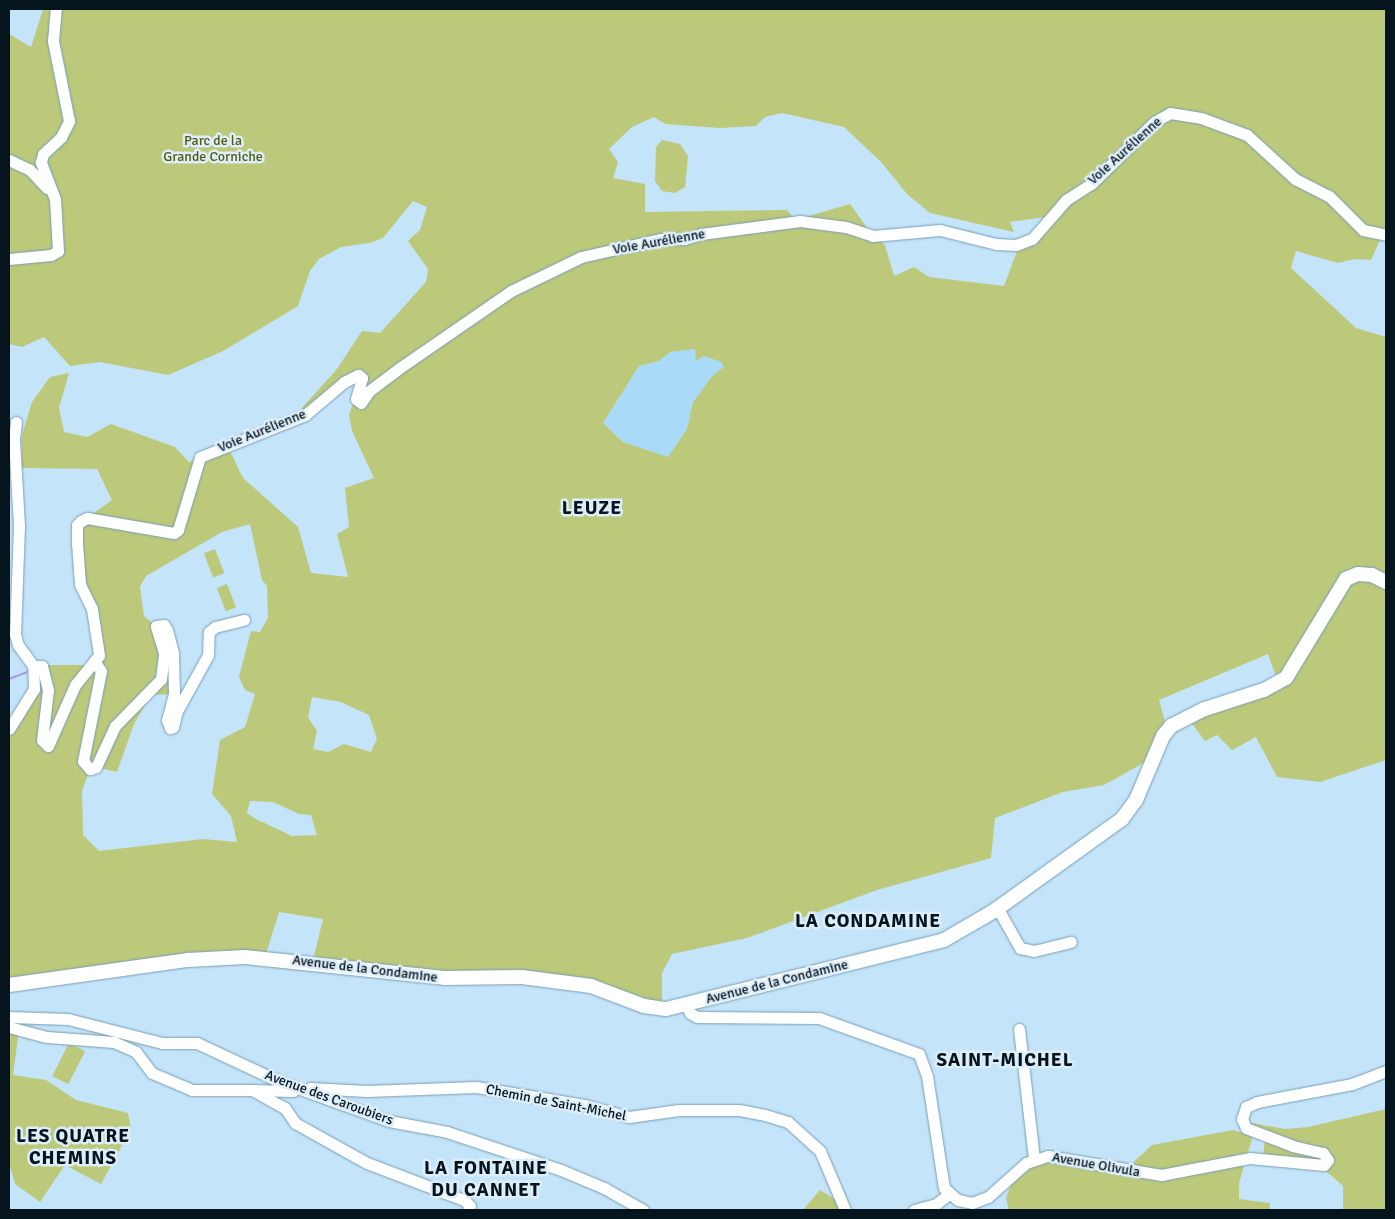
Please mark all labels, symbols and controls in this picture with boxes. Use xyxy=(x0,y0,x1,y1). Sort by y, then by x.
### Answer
street label: Voie Aurélienne xyxy=(1085,113,1165,189)
park label: Parc de la Grande Corniche xyxy=(163,133,263,166)
street label: Voie Aurélienne xyxy=(611,226,707,258)
street label: Voie Aurélienne xyxy=(215,406,309,456)
district label: LEUZE xyxy=(561,498,623,520)
district label: LA CONDAMINE xyxy=(793,911,943,933)
street label: Avenue de la Condamine xyxy=(291,952,439,986)
street label: Avenue de la Condamine xyxy=(704,956,850,1008)
district label: SAINT-MICHEL xyxy=(935,1050,1075,1072)
street label: Avenue des Caroubiers xyxy=(263,1067,395,1129)
street label: Chemin de Saint-Michel xyxy=(484,1081,628,1125)
district label: LES QUATRE CHEMINS xyxy=(15,1126,131,1170)
street label: Avenue Olivula xyxy=(1051,1149,1141,1181)
district label: LA FONTAINE DU CANNET xyxy=(423,1158,549,1202)

